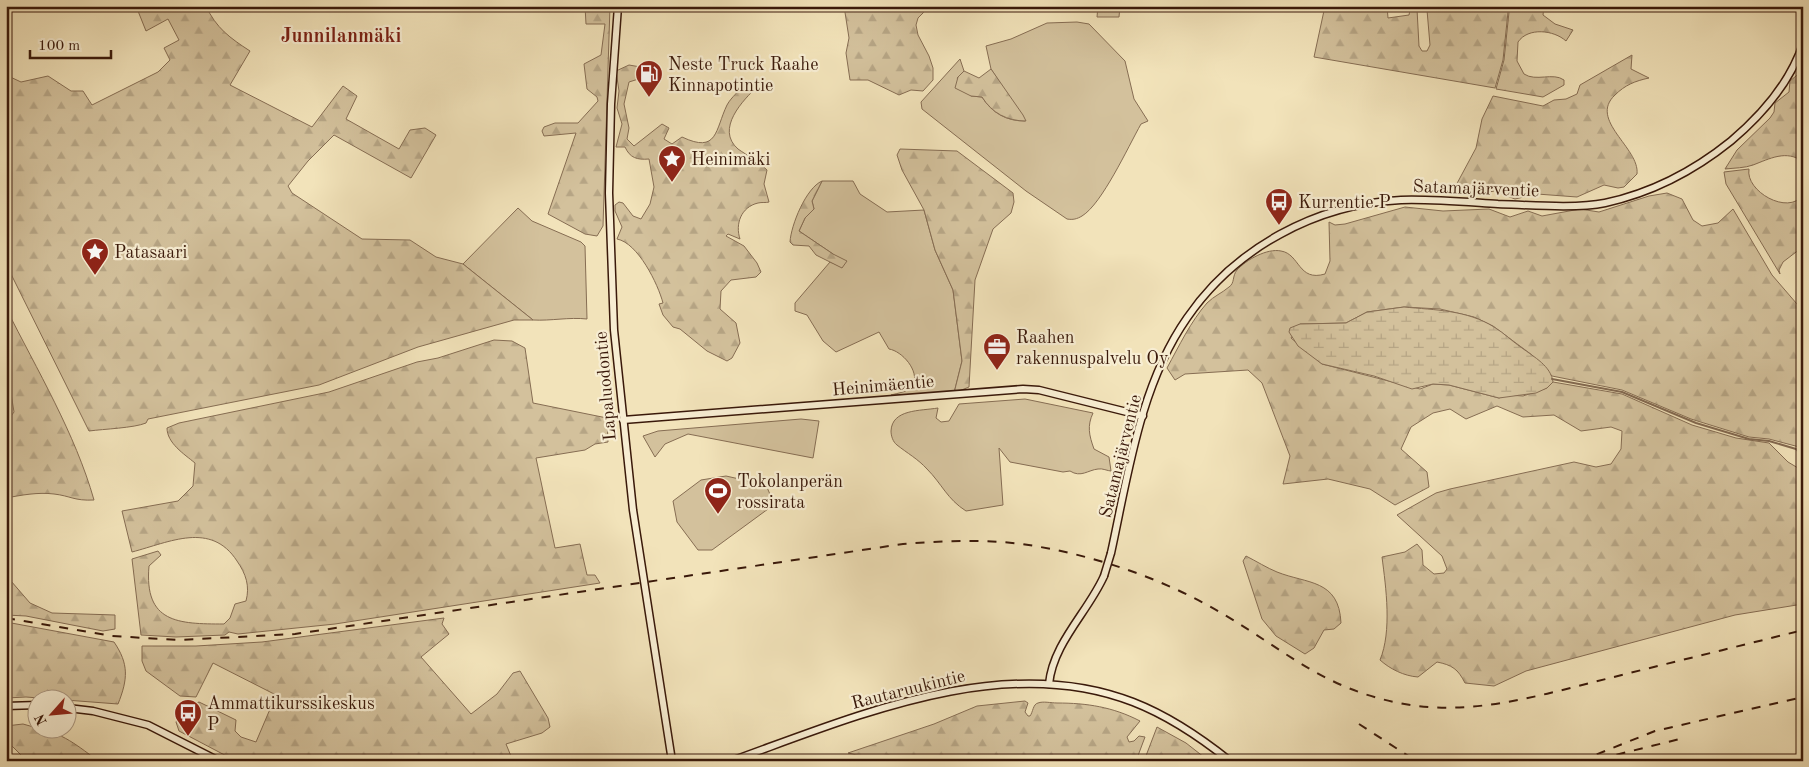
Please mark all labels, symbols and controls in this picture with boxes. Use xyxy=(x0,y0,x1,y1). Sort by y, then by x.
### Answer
district label: Junnilanmäki xyxy=(281,27,401,47)
scale bar xyxy=(30,28,111,60)
text: 100 m xyxy=(38,39,80,54)
place label: Neste Truck Raahe Kinnapotintie xyxy=(668,56,818,95)
fuel station icon: Neste Truck Raahe Kinnapotintie xyxy=(634,59,664,98)
place icon: Heinimäki xyxy=(657,144,687,183)
place label: Heinimäki xyxy=(691,151,770,169)
street label: Satamajärventie xyxy=(1412,178,1540,200)
bus stop icon: Kurrentie P xyxy=(1264,187,1294,226)
place label: Kurrentie P xyxy=(1298,194,1391,212)
place icon: Patasaari xyxy=(80,237,110,276)
place label: Patasaari xyxy=(114,244,188,262)
place label: Raahen rakennuspalvelu Oy xyxy=(1016,329,1169,368)
street label: Lapaluodontie xyxy=(592,330,620,442)
office icon: Raahen rakennuspalvelu Oy xyxy=(982,332,1012,371)
street label: Heinimäentie xyxy=(831,373,935,399)
street label: Satamajärventie xyxy=(1097,393,1145,520)
place label: Tokolanperän rossirata xyxy=(737,473,843,512)
sports icon: Tokolanperän rossirata xyxy=(703,476,733,515)
street label: Rautaruukintie xyxy=(850,667,967,713)
north arrow xyxy=(28,690,78,740)
place label: Ammattikurssikeskus P xyxy=(207,695,375,734)
bus stop icon: Ammattikurssikeskus P xyxy=(173,698,203,737)
text: N xyxy=(33,711,50,727)

